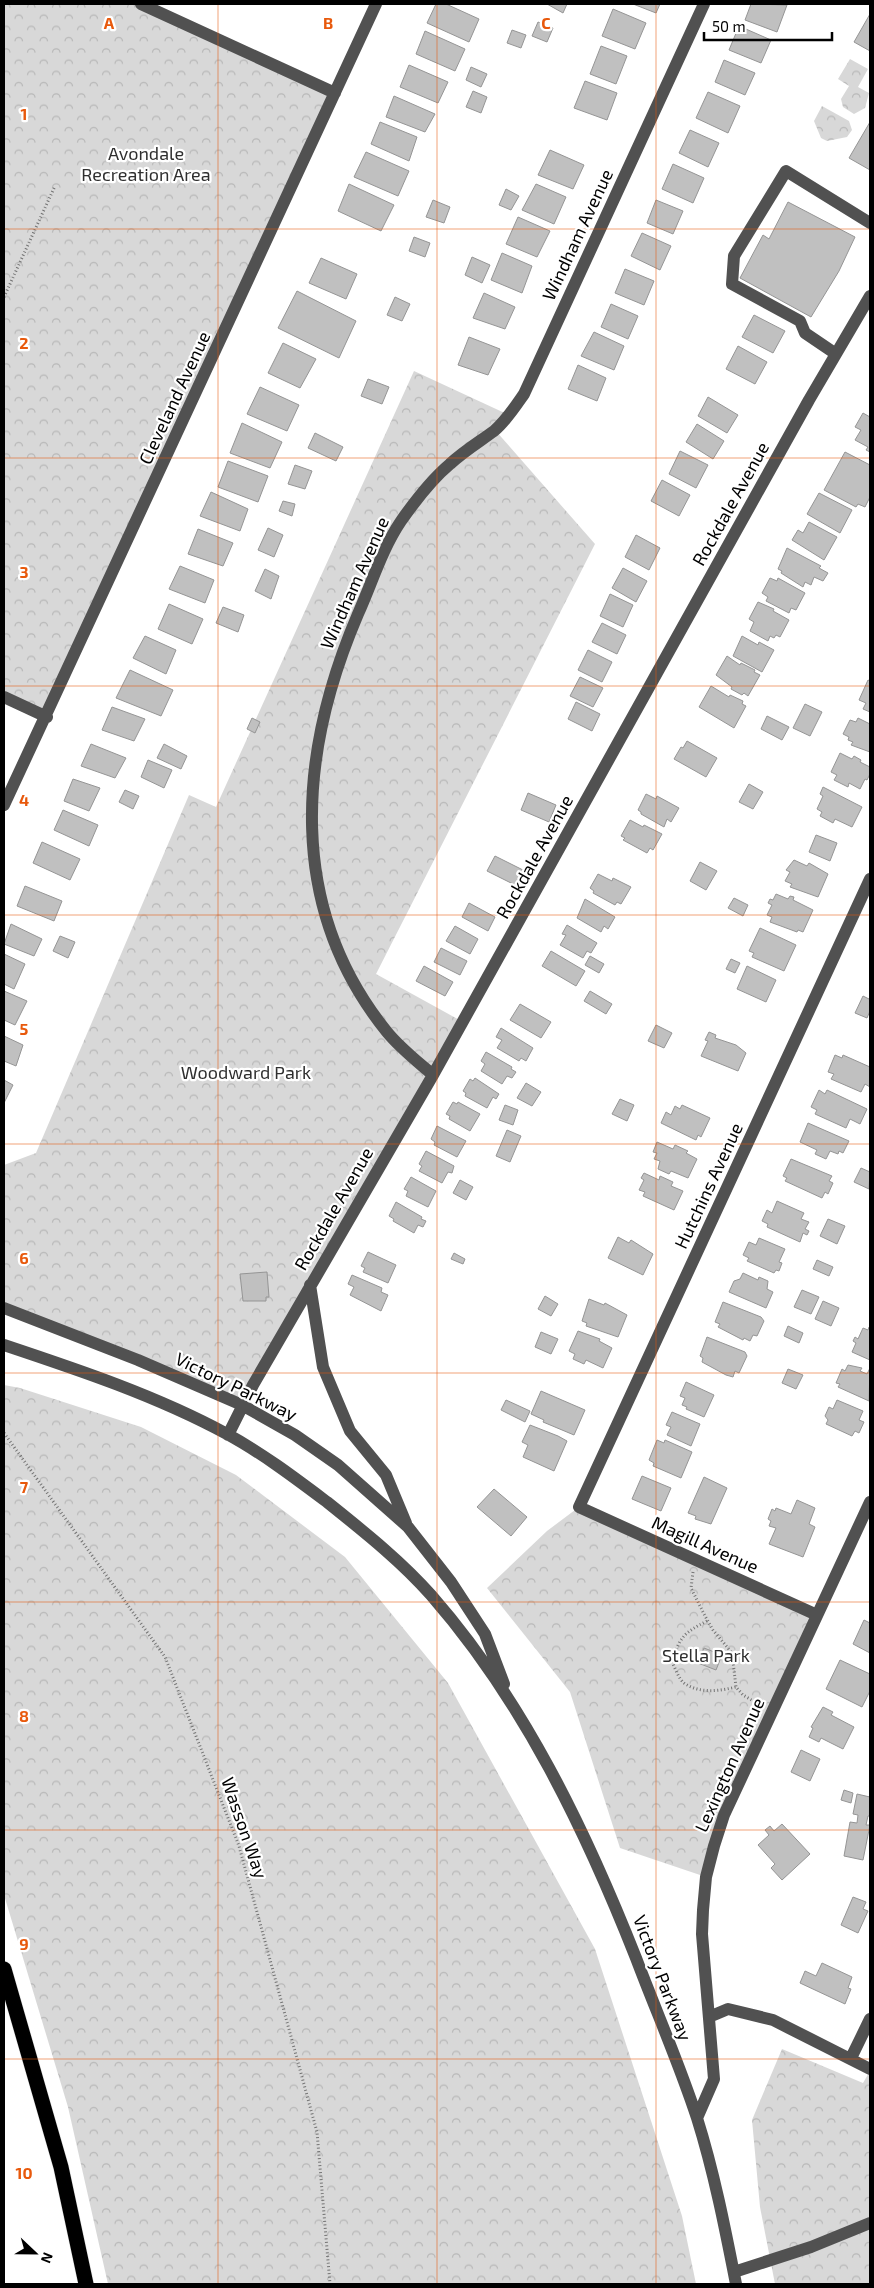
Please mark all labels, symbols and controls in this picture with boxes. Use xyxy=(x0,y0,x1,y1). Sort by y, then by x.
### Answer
scale bar xyxy=(704,10,832,42)
text: A xyxy=(104,13,115,32)
text: B xyxy=(323,13,333,32)
text: C xyxy=(541,13,551,32)
text: 50 m xyxy=(712,17,746,35)
text: 1 xyxy=(21,104,27,123)
park label: Avondale Recreation Area xyxy=(81,142,211,185)
street label: Windham Avenue xyxy=(537,165,617,304)
street label: Cleveland Avenue xyxy=(134,328,215,468)
text: 2 xyxy=(19,333,29,352)
street label: Rockdale Avenue xyxy=(687,438,773,569)
street label: Windham Avenue xyxy=(315,513,393,652)
text: 3 xyxy=(19,562,29,581)
text: 4 xyxy=(19,790,29,809)
street label: Rockdale Avenue xyxy=(491,791,577,922)
text: 5 xyxy=(20,1019,29,1038)
park label: Woodward Park xyxy=(181,1061,311,1083)
street label: Hutchins Avenue xyxy=(669,1119,747,1252)
street label: Rockdale Avenue xyxy=(289,1143,377,1274)
text: 6 xyxy=(19,1248,29,1267)
street label: Victory Parkway xyxy=(172,1347,301,1425)
text: 7 xyxy=(20,1477,29,1496)
street label: Magill Avenue xyxy=(649,1511,762,1577)
park label: Stella Park xyxy=(662,1644,750,1666)
street label: Lexington Avenue xyxy=(690,1694,769,1835)
text: 8 xyxy=(19,1706,29,1725)
street label: Wasson Way xyxy=(217,1774,273,1882)
street label: Victory Parkway xyxy=(629,1912,697,2044)
text: 9 xyxy=(19,1934,29,1953)
text: 10 xyxy=(15,2163,33,2182)
north arrow xyxy=(10,2228,60,2278)
text: N xyxy=(38,2250,57,2266)

